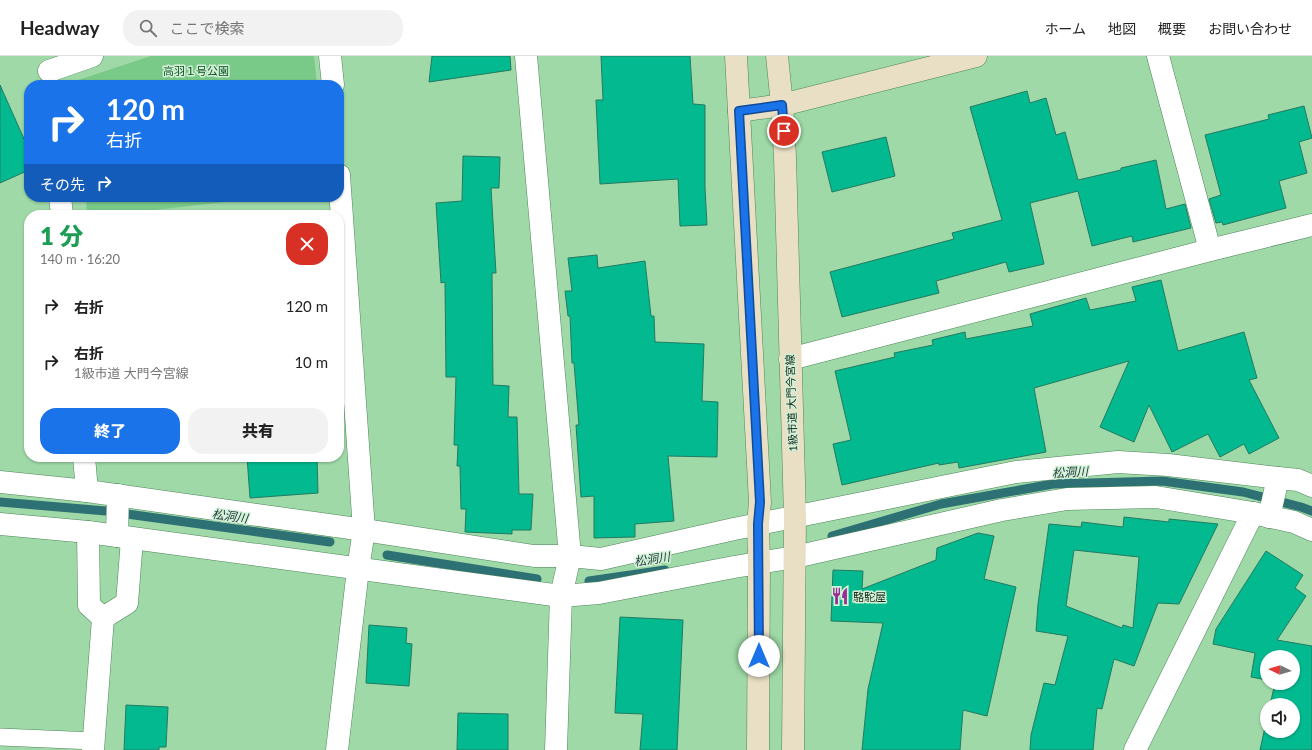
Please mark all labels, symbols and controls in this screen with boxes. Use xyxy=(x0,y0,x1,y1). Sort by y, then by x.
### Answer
search box xyxy=(123,10,403,46)
text: Headway xyxy=(20,16,99,39)
icon: search xyxy=(137,17,159,39)
text: ここで検索 xyxy=(169,19,244,37)
text: ホーム xyxy=(1044,20,1086,37)
text: 地図 xyxy=(1108,20,1136,37)
text: 概要 xyxy=(1158,20,1186,37)
text: お問い合わせ xyxy=(1208,20,1292,37)
park label: 高羽１号公園 xyxy=(163,64,229,77)
text: 120 m xyxy=(106,92,185,126)
icon: right xyxy=(40,96,92,148)
pin xyxy=(767,114,801,148)
icon: arrive xyxy=(773,120,795,142)
text: 右折 xyxy=(106,129,142,151)
icon: right xyxy=(93,172,115,194)
text: その先 xyxy=(40,175,85,193)
text: 1 分 xyxy=(40,221,83,250)
button: close xyxy=(286,223,328,265)
text: 140 m · 16:20 xyxy=(40,251,120,267)
icon: right xyxy=(40,295,62,317)
text: 120 m xyxy=(286,297,328,315)
text: 右折 xyxy=(74,298,104,316)
text: 右折 xyxy=(74,344,104,362)
icon: right xyxy=(40,351,62,373)
text: 10 m xyxy=(294,353,328,371)
street label: 1級市道 大門今宮線 xyxy=(783,354,799,452)
text: 1級市道 大門今宮線 xyxy=(74,365,189,381)
button: 終了 xyxy=(40,408,180,454)
button: 共有 xyxy=(188,408,328,454)
water label: 松洞川 xyxy=(1052,463,1090,480)
water label: 松洞川 xyxy=(211,506,251,526)
water label: 松洞川 xyxy=(633,549,673,569)
restaurant icon: 駱駝屋 xyxy=(830,586,850,606)
place label: 駱駝屋 xyxy=(853,590,886,603)
position arrow xyxy=(738,635,780,677)
north arrow xyxy=(1260,650,1300,690)
map controls xyxy=(1260,650,1300,738)
button: sound xyxy=(1260,698,1300,738)

